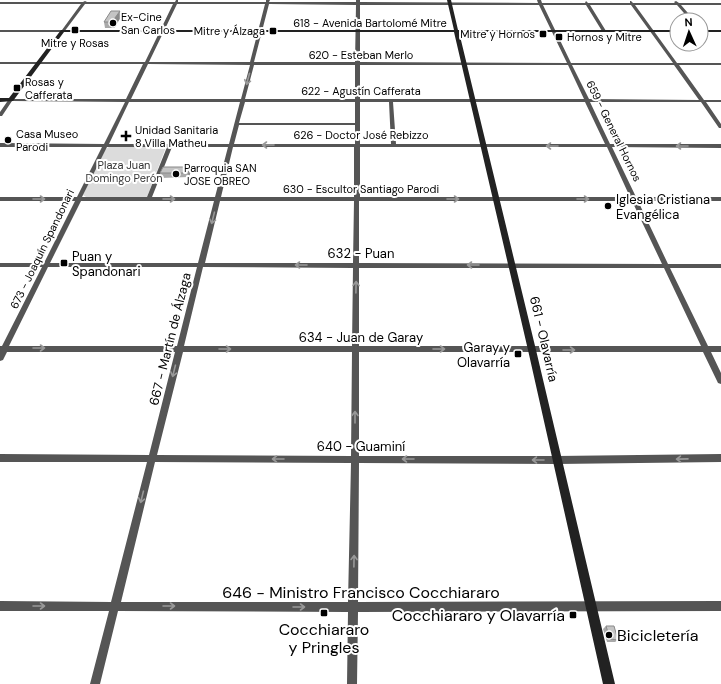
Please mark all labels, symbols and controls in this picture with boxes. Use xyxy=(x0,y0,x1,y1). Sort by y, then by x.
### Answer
place label: Ex-Cine San Carlos xyxy=(121,10,175,37)
north arrow xyxy=(669,12,709,52)
text: N xyxy=(684,15,693,29)
street label: 618 - Avenida Bartolomé Mitre xyxy=(293,16,447,30)
marker: Ex-Cine San Carlos xyxy=(108,18,118,28)
place label: Mitre y Álzaga xyxy=(194,24,265,38)
marker: Mitre y Rosas xyxy=(70,25,80,35)
marker: Mitre y Álzaga xyxy=(268,26,278,36)
place label: Mitre y Hornos xyxy=(460,27,535,41)
marker: Mitre y Hornos xyxy=(538,29,548,39)
place label: Hornos y Mitre xyxy=(567,30,642,44)
marker: Hornos y Mitre xyxy=(554,32,564,42)
place label: Mitre y Rosas xyxy=(41,36,109,50)
street label: 620 - Esteban Merlo xyxy=(309,48,413,62)
one-way arrow xyxy=(244,72,251,85)
place label: Rosas y Cafferata xyxy=(25,75,73,102)
street label: 659 - General Hornos xyxy=(583,78,645,184)
marker: Rosas y Cafferata xyxy=(12,83,22,93)
street label: 622 - Agustín Cafferata xyxy=(301,84,421,98)
place label: Unidad Sanitaria 8 Villa Matheu xyxy=(135,123,218,150)
place label: Casa Museo Parodi xyxy=(16,127,78,154)
street label: 626 - Doctor José Rebizzo xyxy=(294,128,428,142)
marker: Unidad Sanitaria 8 Villa Matheu xyxy=(120,130,132,142)
marker: Casa Museo Parodi xyxy=(3,135,13,145)
one-way arrow xyxy=(262,141,275,149)
one-way arrow xyxy=(546,142,559,150)
one-way arrow xyxy=(676,142,689,150)
park label: Plaza Juan Domingo Perón xyxy=(85,158,163,185)
place label: Parroquia SAN JOSE OBREO xyxy=(184,161,257,188)
marker: Parroquia SAN JOSE OBREO xyxy=(171,169,181,179)
street label: 630 - Escultor Santiago Parodi xyxy=(283,182,439,196)
street label: 673 - Joaquín Spandonari xyxy=(7,187,77,311)
place label: Iglesia Cristiana Evangélica xyxy=(616,191,710,223)
one-way arrow xyxy=(32,195,45,203)
one-way arrow xyxy=(162,195,175,203)
one-way arrow xyxy=(446,195,459,203)
one-way arrow xyxy=(576,195,589,203)
marker: Iglesia Cristiana Evangélica xyxy=(603,201,613,211)
one-way arrow xyxy=(208,211,216,224)
street label: 632 - Puan xyxy=(328,245,394,262)
place label: Puan y Spandonari xyxy=(72,248,141,280)
marker: Puan y Spandonari xyxy=(59,258,69,268)
one-way arrow xyxy=(295,261,308,269)
one-way arrow xyxy=(467,261,480,269)
street label: 667 - Martín de Álzaga xyxy=(144,270,195,407)
one-way arrow xyxy=(352,281,360,294)
street label: 661 - Olavarría xyxy=(526,295,562,383)
street label: 634 - Juan de Garay xyxy=(299,329,423,346)
place label: Garay y Olavarría xyxy=(457,339,510,371)
one-way arrow xyxy=(32,345,45,352)
one-way arrow xyxy=(218,345,231,353)
one-way arrow xyxy=(432,346,445,353)
one-way arrow xyxy=(562,346,575,354)
marker: Garay y Olavarría xyxy=(513,349,523,359)
one-way arrow xyxy=(170,365,177,378)
one-way arrow xyxy=(351,411,359,424)
street label: 640 - Guaminí xyxy=(317,438,405,455)
one-way arrow xyxy=(272,455,285,463)
one-way arrow xyxy=(402,455,415,463)
one-way arrow xyxy=(676,455,689,462)
one-way arrow xyxy=(532,456,545,464)
one-way arrow xyxy=(138,491,145,504)
one-way arrow xyxy=(350,555,357,568)
street label: 646 - Ministro Francisco Cocchiararo xyxy=(222,582,500,603)
one-way arrow xyxy=(32,602,45,610)
one-way arrow xyxy=(162,602,175,610)
one-way arrow xyxy=(292,603,305,611)
place label: Cocchiararo y Olavarría xyxy=(392,605,565,626)
marker: Cocchiararo y Pringles xyxy=(319,608,329,618)
marker: Cocchiararo y Olavarría xyxy=(568,610,578,620)
place label: Cocchiararo y Pringles xyxy=(279,619,369,658)
place label: Bicicletería xyxy=(617,625,698,646)
marker: Bicicletería xyxy=(604,630,614,640)

